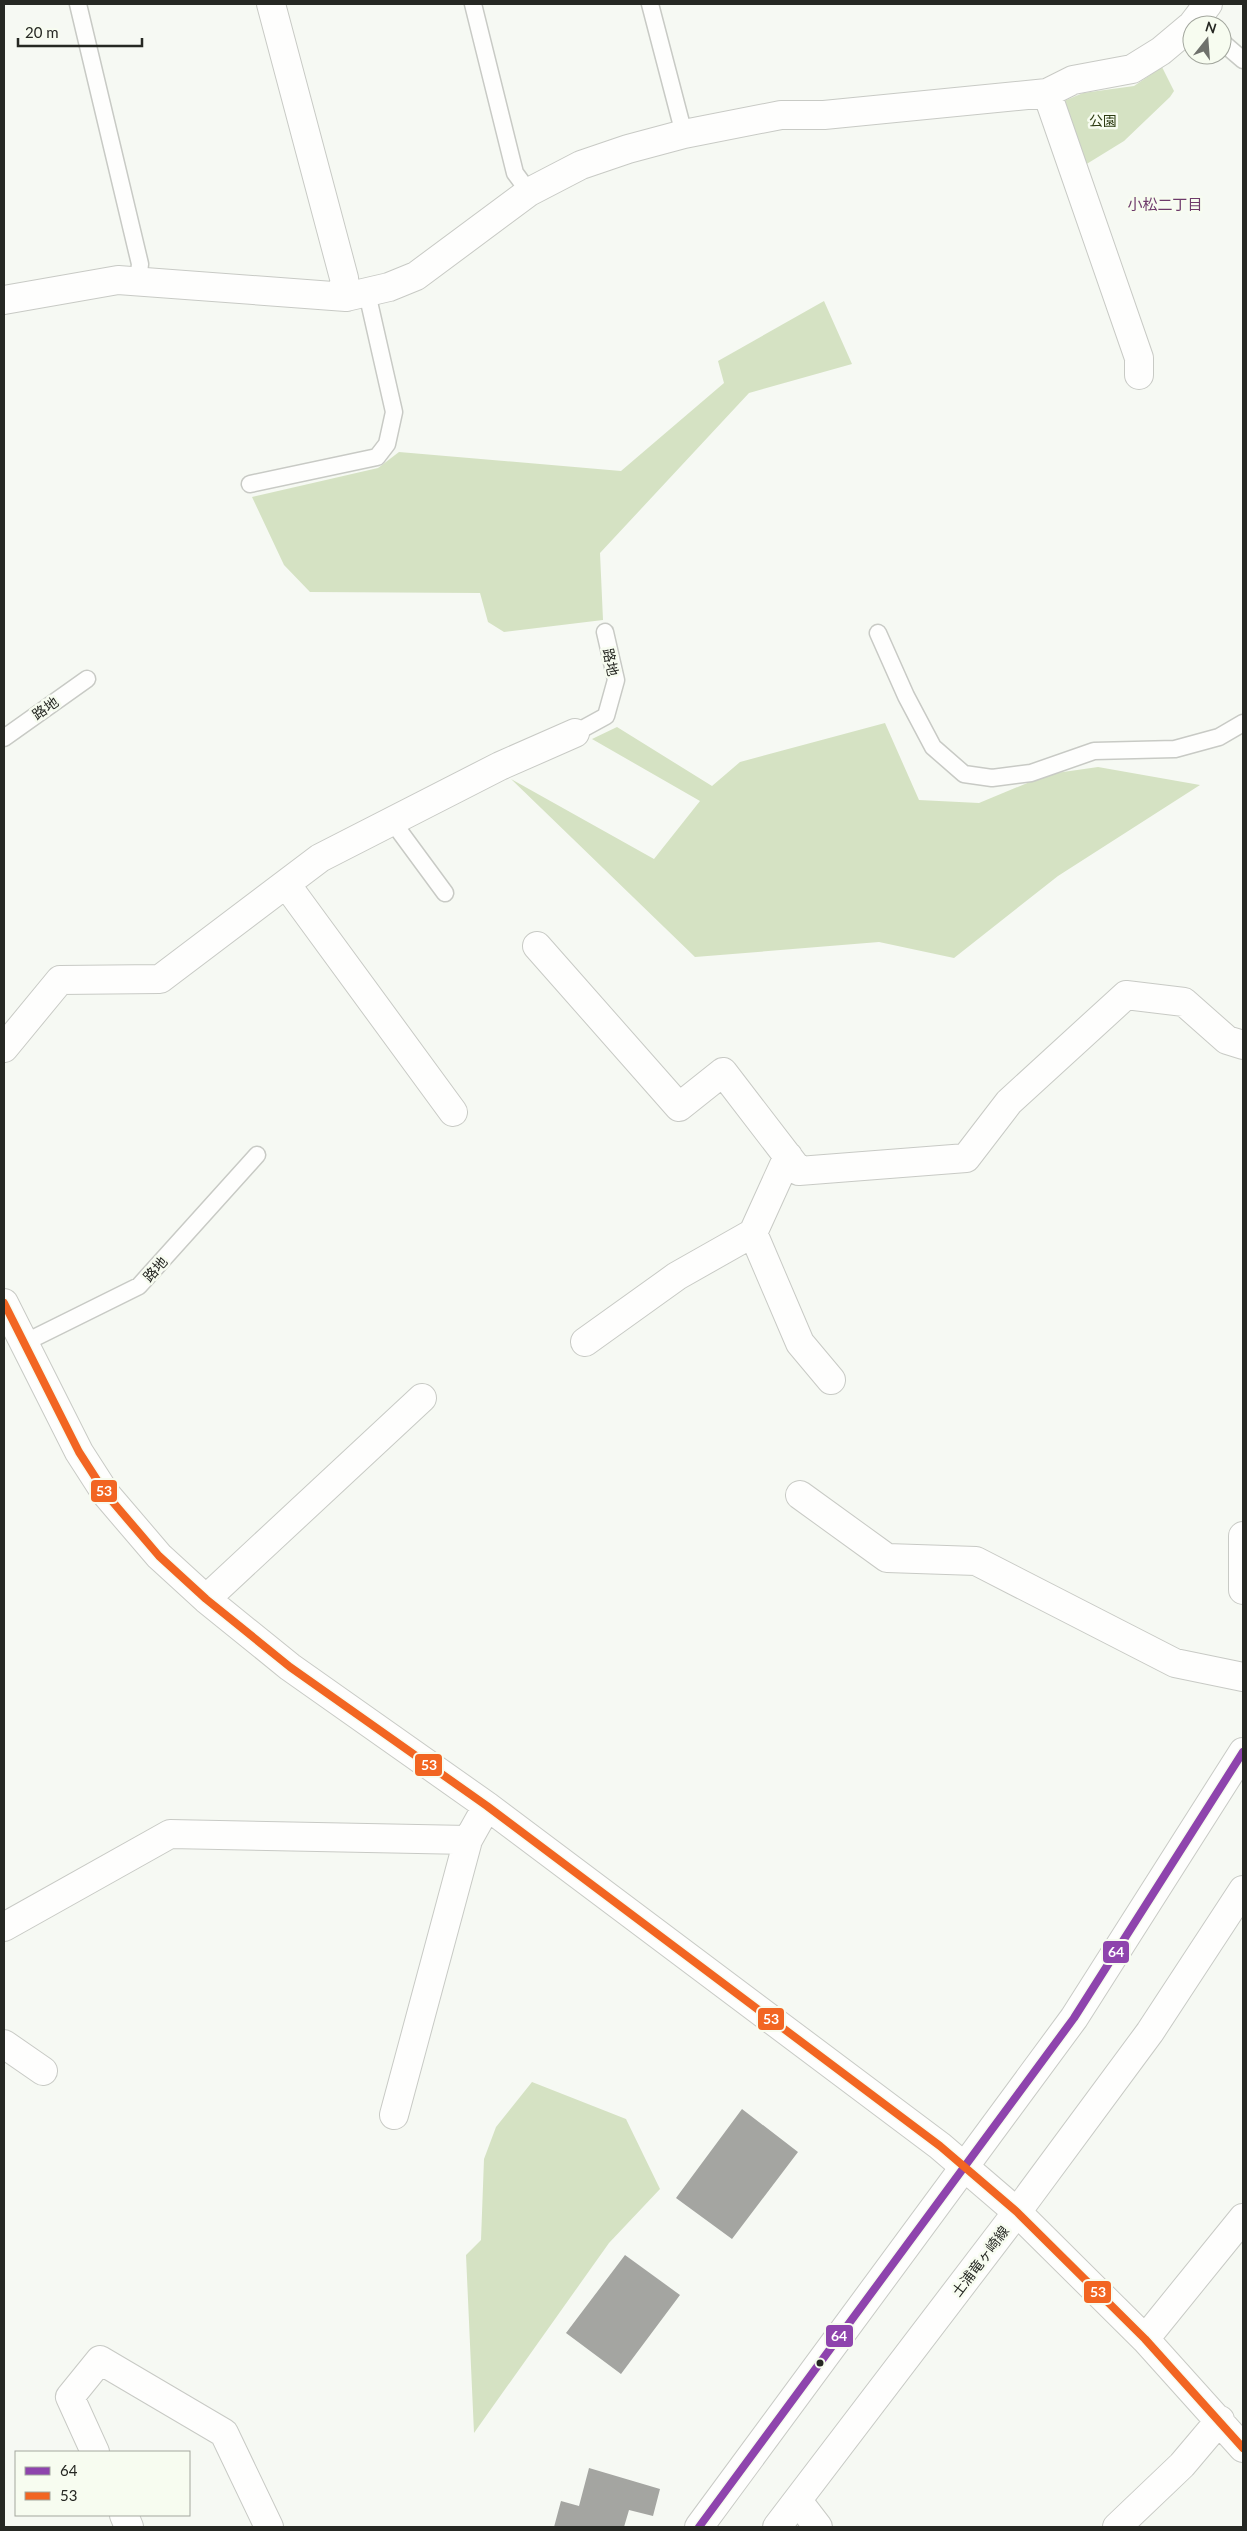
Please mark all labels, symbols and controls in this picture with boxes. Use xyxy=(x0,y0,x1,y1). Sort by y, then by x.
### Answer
scale bar xyxy=(18,15,141,47)
north arrow xyxy=(1182,15,1232,65)
text: N xyxy=(1203,17,1219,37)
text: 20 m xyxy=(25,23,59,41)
park label: 公園 xyxy=(1089,112,1117,129)
district label: 小松二丁目 xyxy=(1127,195,1203,213)
street label: 路地 xyxy=(600,647,622,677)
street label: 路地 xyxy=(29,693,61,723)
street label: 路地 xyxy=(139,1253,171,1285)
line badge: 53 xyxy=(90,1479,118,1503)
text: 53 xyxy=(96,1482,112,1499)
line badge: 53 xyxy=(414,1753,443,1777)
text: 53 xyxy=(421,1756,437,1773)
line badge: 64 xyxy=(1102,1940,1130,1964)
text: 64 xyxy=(1108,1943,1124,1960)
line badge: 53 xyxy=(757,2007,785,2031)
text: 53 xyxy=(763,2010,779,2027)
street label: 土浦竜ヶ崎線 xyxy=(948,2222,1012,2300)
line badge: 53 xyxy=(1083,2280,1112,2304)
text: 53 xyxy=(1090,2283,1106,2300)
line badge: 64 xyxy=(825,2324,854,2348)
text: 64 xyxy=(831,2327,847,2344)
unlabelled marker xyxy=(815,2358,825,2368)
legend xyxy=(15,2451,190,2516)
text: 64 xyxy=(60,2461,78,2479)
text: 53 xyxy=(60,2486,77,2504)

